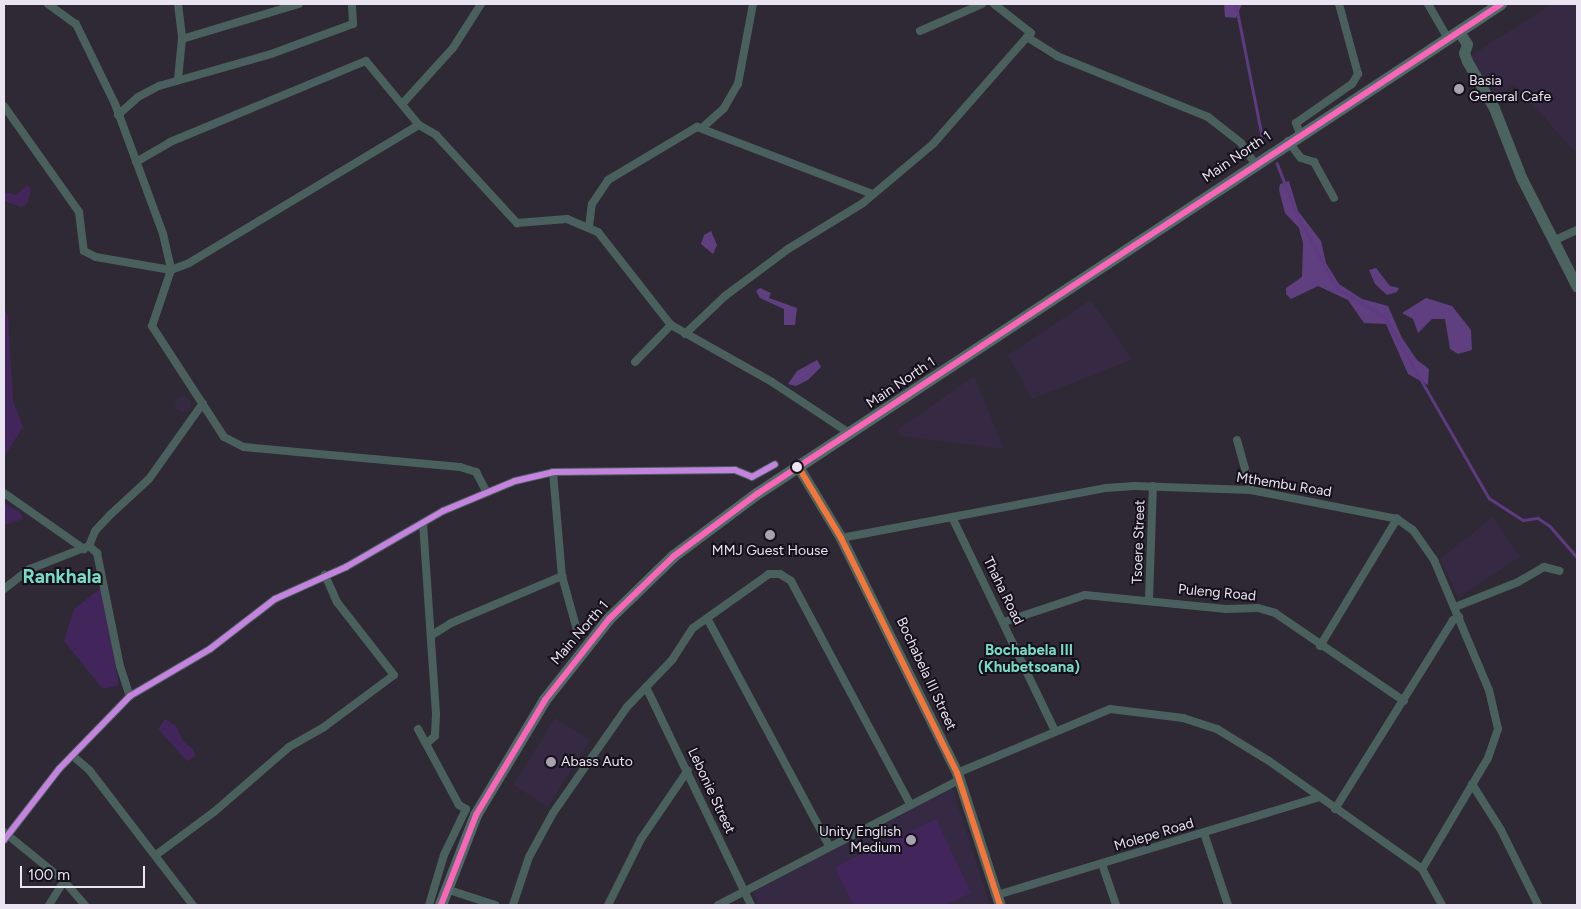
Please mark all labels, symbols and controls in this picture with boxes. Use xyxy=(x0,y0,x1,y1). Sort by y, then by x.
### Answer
place label: Basia General Cafe xyxy=(1469,73,1551,105)
marker: Basia General Cafe xyxy=(1453,83,1465,95)
street label: Main North 1 xyxy=(1199,128,1275,186)
street label: Main North 1 xyxy=(863,354,939,412)
unlabelled marker xyxy=(792,462,802,472)
street label: Mthembu Road xyxy=(1235,469,1333,501)
street label: Tsoere Street xyxy=(1129,500,1149,584)
marker: MMJ Guest House xyxy=(764,529,776,541)
place label: MMJ Guest House xyxy=(712,543,828,559)
street label: Thaha Road xyxy=(979,554,1027,628)
district label: Rankhala xyxy=(22,566,102,588)
street label: Puleng Road xyxy=(1177,581,1257,605)
street label: Main North 1 xyxy=(548,597,612,669)
street label: Bochabela III Street xyxy=(892,615,960,733)
district label: Bochabela III (Khubetsoana) xyxy=(978,641,1080,676)
street label: Lebonie Street xyxy=(684,745,738,837)
place label: Abass Auto xyxy=(561,754,633,770)
marker: Abass Auto xyxy=(545,756,557,768)
street label: Molepe Road xyxy=(1112,815,1196,855)
place label: Unity English Medium xyxy=(819,824,901,856)
marker: Unity English Medium xyxy=(905,834,917,846)
scale bar xyxy=(22,856,148,888)
text: 100 m xyxy=(28,866,70,884)

